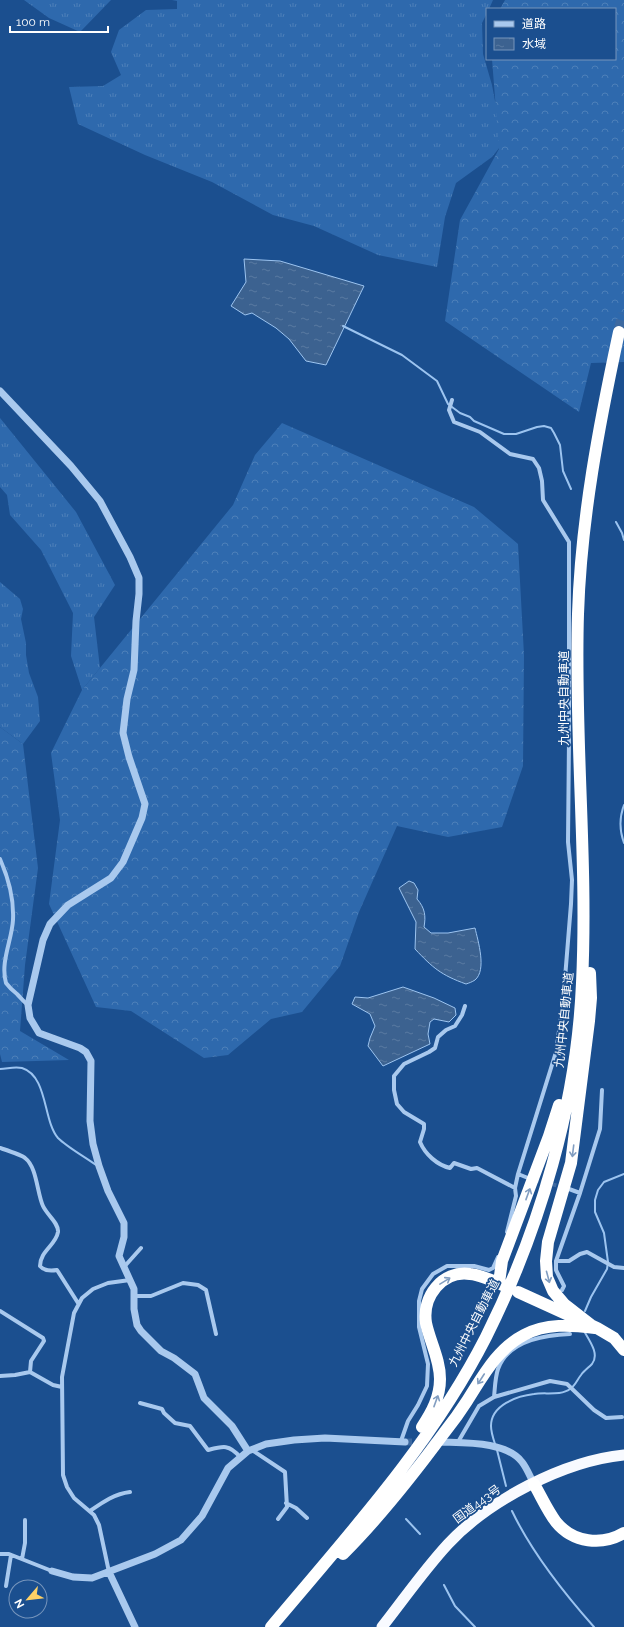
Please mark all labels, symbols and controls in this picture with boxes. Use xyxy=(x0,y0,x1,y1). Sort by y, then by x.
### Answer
scale bar xyxy=(10,8,108,34)
legend xyxy=(486,8,616,60)
text: 100 m xyxy=(16,15,50,29)
text: 道路 xyxy=(522,17,546,31)
text: 水域 xyxy=(522,37,546,51)
street label: 九州中央自動車道 xyxy=(557,650,571,746)
street label: 九州中央自動車道 xyxy=(552,972,576,1068)
one-way arrow xyxy=(569,1144,577,1157)
one-way arrow xyxy=(525,1188,533,1200)
one-way arrow xyxy=(545,1270,552,1283)
one-way arrow xyxy=(439,1276,451,1284)
street label: 九州中央自動車道 xyxy=(446,1277,502,1369)
one-way arrow xyxy=(477,1373,485,1384)
one-way arrow xyxy=(433,1394,440,1407)
street label: 国道443号 xyxy=(450,1482,504,1526)
north arrow xyxy=(8,1579,48,1619)
text: N xyxy=(12,1597,27,1610)

